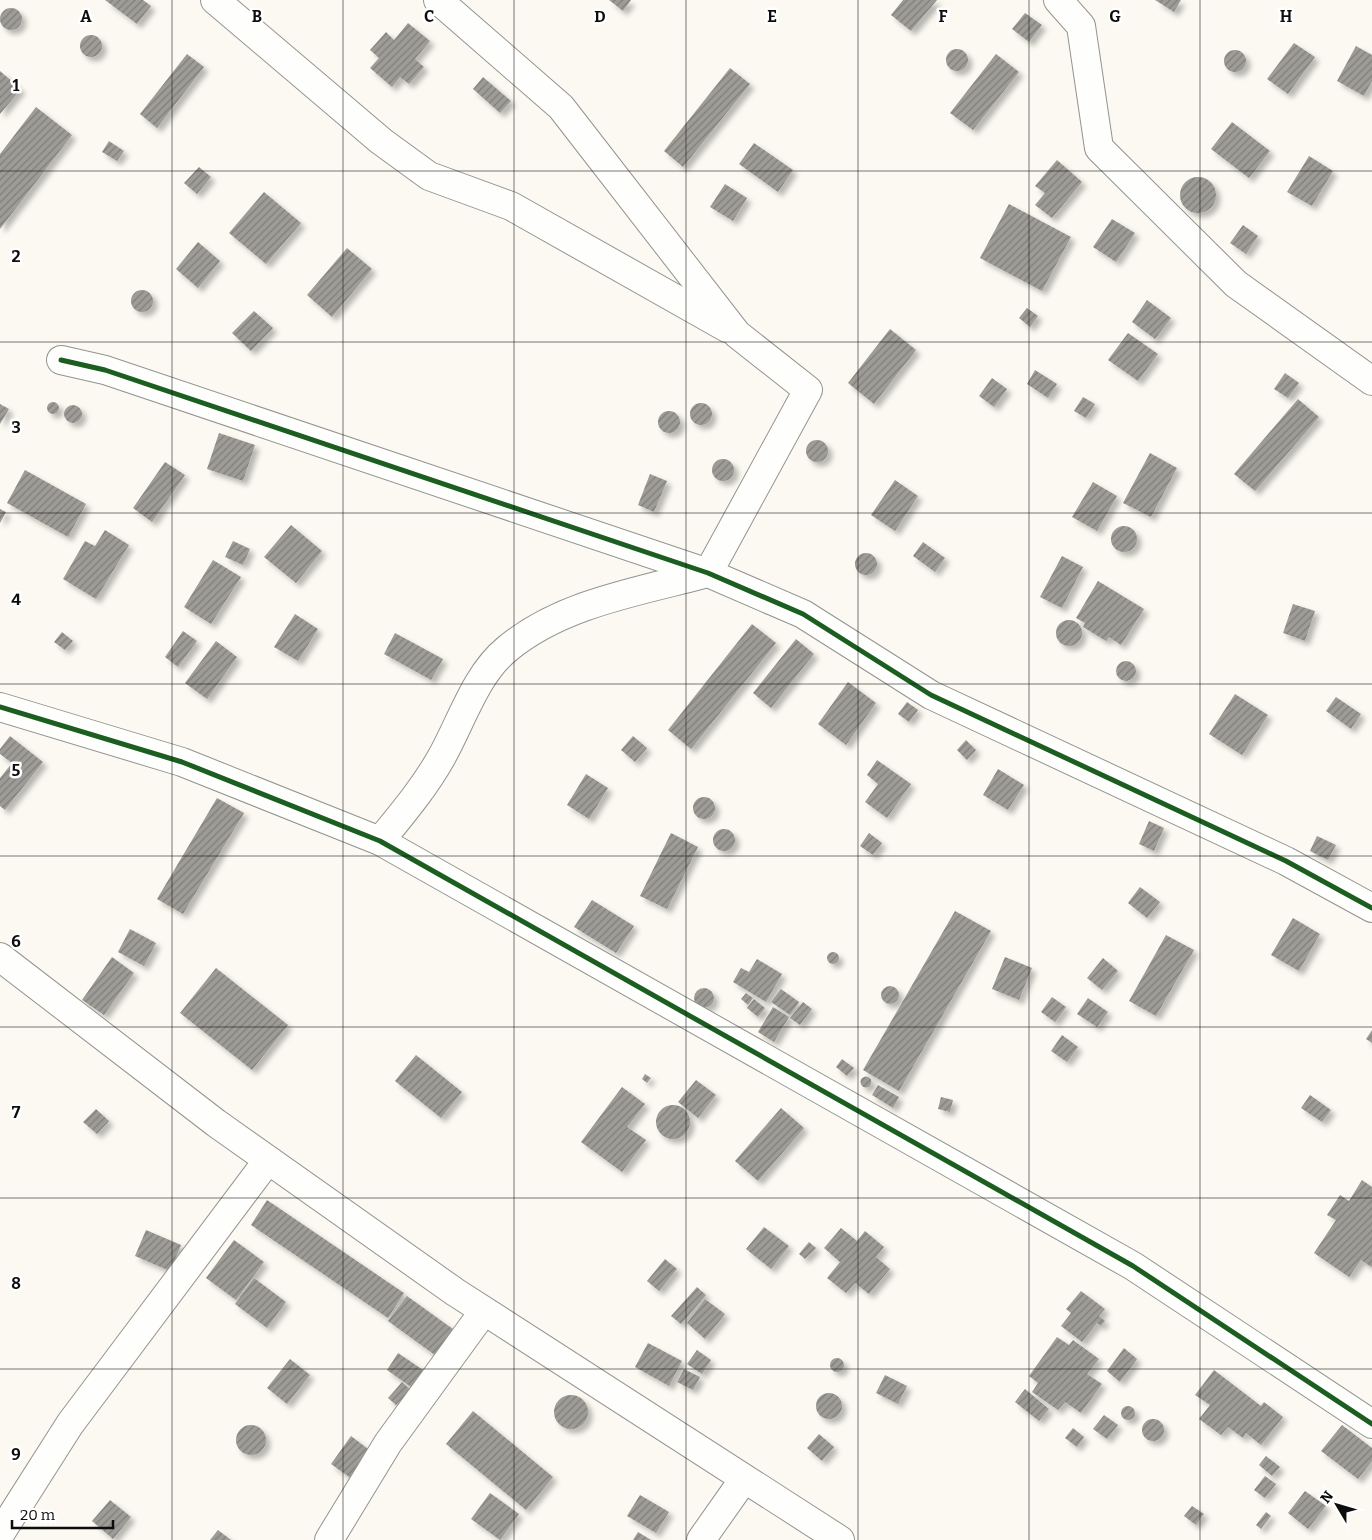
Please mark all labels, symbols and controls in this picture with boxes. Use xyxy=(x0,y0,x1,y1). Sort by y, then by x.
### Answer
text: A xyxy=(80,7,92,26)
text: B xyxy=(252,7,262,26)
text: C xyxy=(424,7,434,26)
text: D xyxy=(594,7,606,26)
text: E xyxy=(767,7,777,26)
text: F xyxy=(939,7,948,26)
text: G xyxy=(1109,7,1121,26)
text: H xyxy=(1280,7,1293,26)
text: 1 xyxy=(13,76,20,95)
text: 2 xyxy=(11,247,21,266)
text: 3 xyxy=(11,418,21,437)
text: 4 xyxy=(11,590,21,609)
text: 5 xyxy=(12,761,21,780)
text: 6 xyxy=(11,932,21,951)
text: 7 xyxy=(12,1103,21,1122)
text: 8 xyxy=(11,1274,21,1293)
text: 9 xyxy=(11,1445,21,1464)
north arrow xyxy=(1312,1480,1362,1530)
text: N xyxy=(1317,1488,1337,1507)
scale bar xyxy=(12,1498,114,1530)
text: 20 m xyxy=(20,1506,56,1524)

